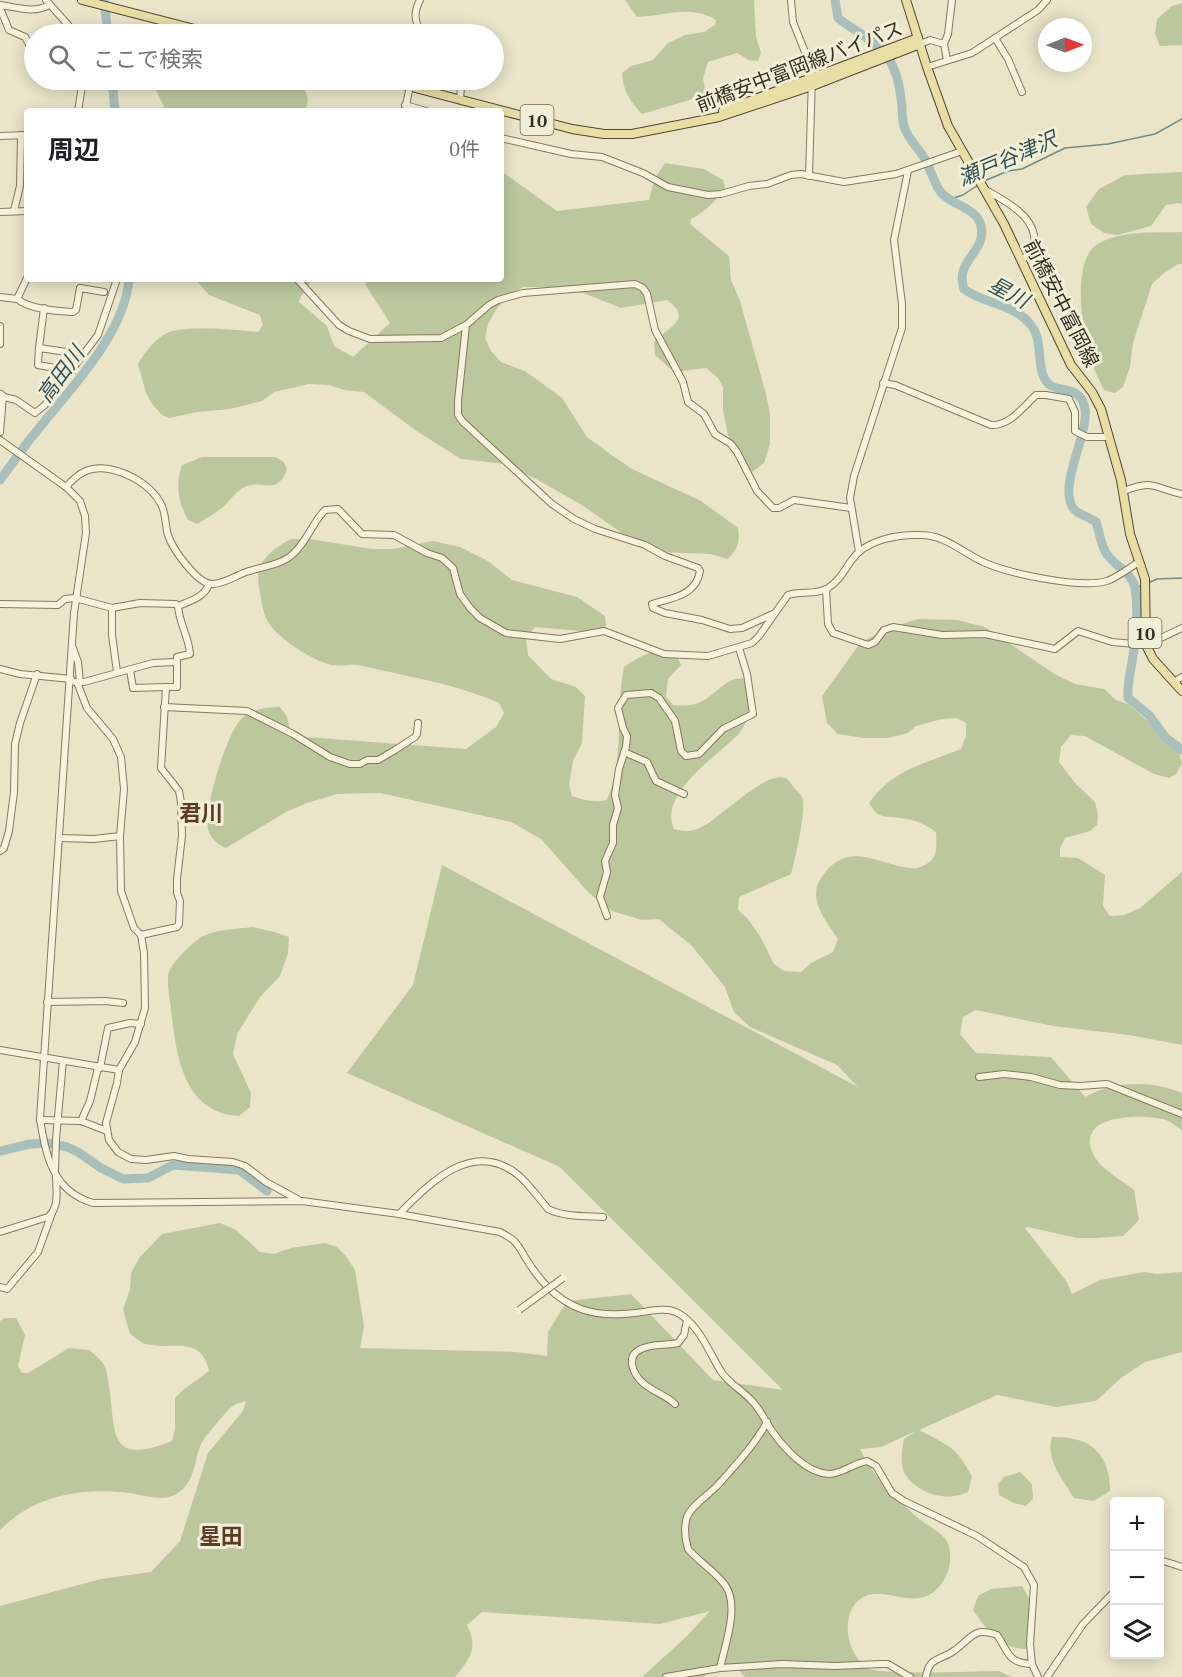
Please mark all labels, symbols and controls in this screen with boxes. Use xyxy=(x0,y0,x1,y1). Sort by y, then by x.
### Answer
street label: 前橋安中富岡線バイパス xyxy=(692,14,906,118)
north arrow xyxy=(1038,18,1092,72)
search box xyxy=(24,24,504,90)
icon: search xyxy=(45,41,78,74)
text: ここで検索 xyxy=(93,44,203,73)
road number: 10 xyxy=(520,105,554,135)
water label: 瀬戸谷津沢 xyxy=(953,123,1064,191)
text: 周辺 xyxy=(48,132,100,166)
text: 0件 xyxy=(449,135,480,162)
street label: 前橋安中富岡線 xyxy=(1018,235,1106,371)
water label: 星川 xyxy=(984,270,1036,315)
water label: 高田川 xyxy=(30,339,91,408)
road number: 10 xyxy=(1128,618,1162,648)
district label: 君川 xyxy=(179,798,223,827)
map controls xyxy=(1110,1497,1164,1659)
button: + xyxy=(1110,1497,1164,1551)
district label: 星田 xyxy=(199,1521,243,1550)
button: − xyxy=(1110,1551,1164,1605)
button: layers xyxy=(1110,1605,1164,1659)

